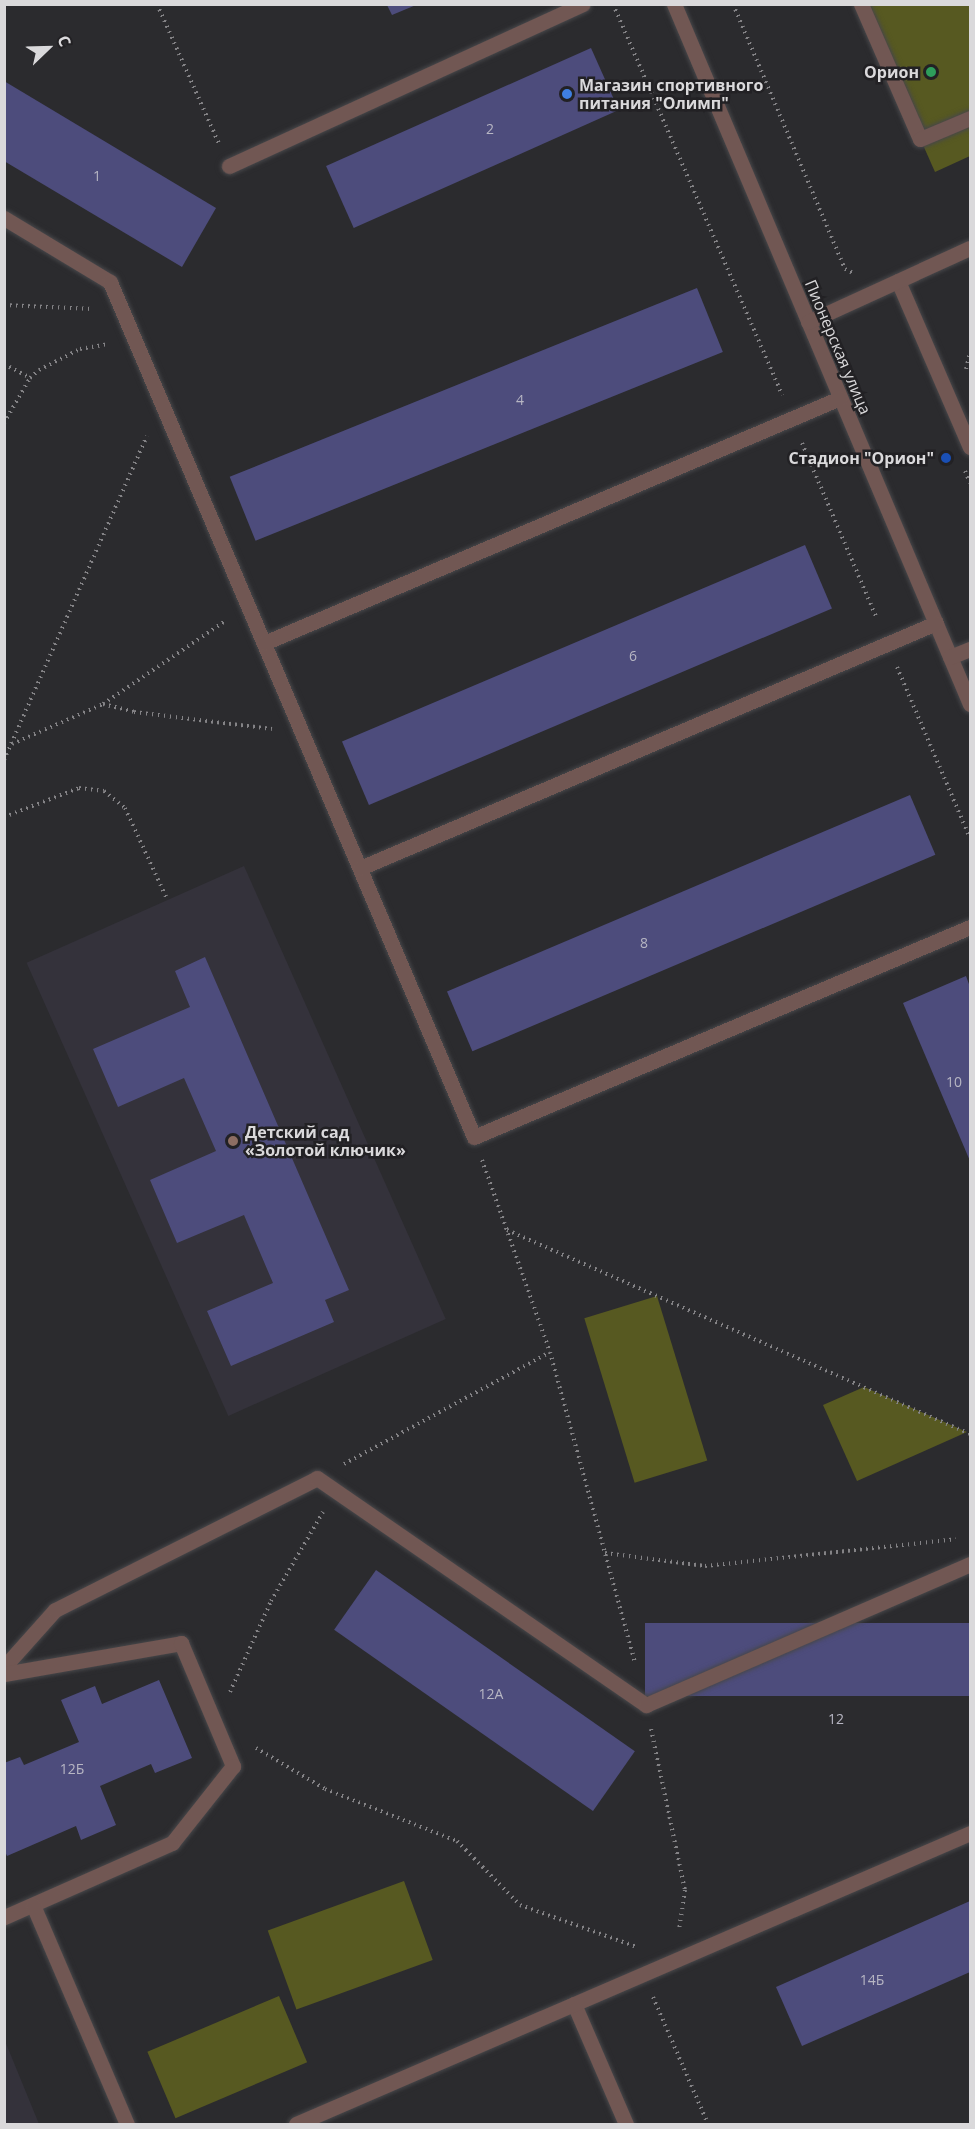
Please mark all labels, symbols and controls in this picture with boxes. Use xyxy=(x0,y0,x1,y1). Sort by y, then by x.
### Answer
north arrow xyxy=(18,18,78,78)
text: С xyxy=(52,32,77,50)
place label: Орион xyxy=(864,62,919,82)
marker: Орион xyxy=(924,65,938,79)
place label: Магазин спортивного питания "Олимп" xyxy=(579,75,763,113)
marker: Магазин спортивного питания "Олимп" xyxy=(560,87,574,101)
house number: 2 xyxy=(486,121,494,137)
house number: 1 xyxy=(93,168,101,184)
street label: Пионерская улица xyxy=(801,277,875,417)
house number: 4 xyxy=(516,392,524,408)
place label: Стадион "Орион" xyxy=(788,448,934,468)
marker: Стадион "Орион" xyxy=(939,451,953,465)
house number: 6 xyxy=(629,648,637,664)
house number: 8 xyxy=(640,935,648,951)
house number: 10 xyxy=(946,1074,962,1090)
place label: Детский сад «Золотой ключик» xyxy=(245,1122,406,1160)
marker: Детский сад «Золотой ключик» xyxy=(226,1134,240,1148)
house number: 12А xyxy=(479,1686,503,1702)
house number: 12 xyxy=(828,1711,844,1727)
house number: 12Б xyxy=(60,1761,84,1777)
house number: 14Б xyxy=(860,1972,884,1988)

